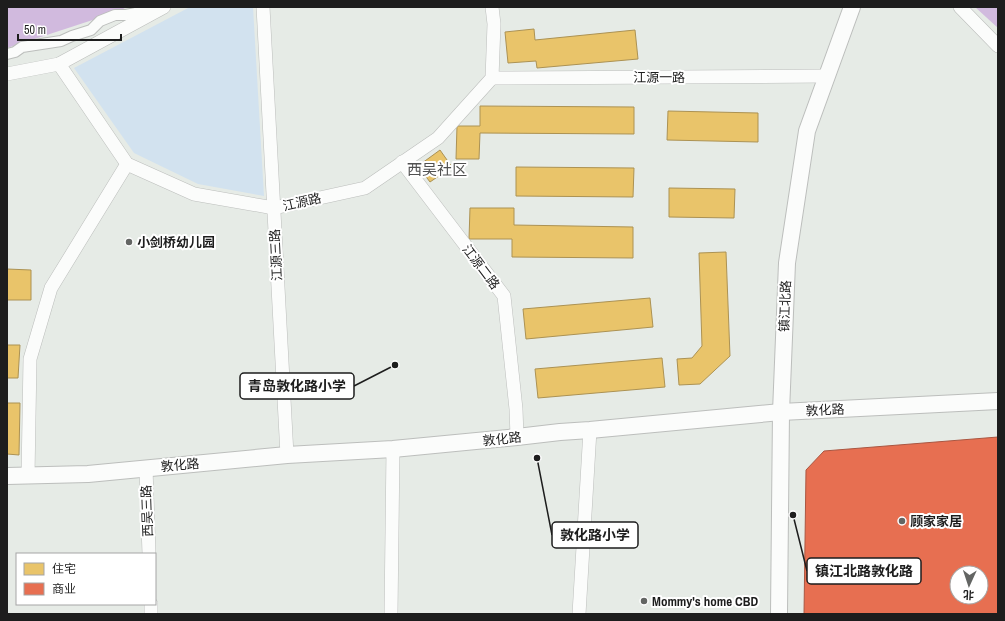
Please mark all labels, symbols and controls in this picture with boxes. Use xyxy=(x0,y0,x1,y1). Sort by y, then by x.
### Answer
scale bar xyxy=(18,16,121,42)
text: 50 m xyxy=(24,22,46,38)
street label: 江源一路 xyxy=(633,69,685,86)
district label: 西吴社区 xyxy=(407,159,467,180)
street label: 江源路 xyxy=(281,189,323,215)
street label: 江源三路 xyxy=(266,229,286,281)
place label: 小剑桥幼儿园 xyxy=(137,234,215,251)
marker: 小剑桥幼儿园 xyxy=(124,237,134,247)
street label: 江源二路 xyxy=(459,241,503,293)
street label: 镇江北路 xyxy=(776,280,794,332)
callout: 青岛敦化路小学 xyxy=(240,373,354,399)
text: 青岛敦化路小学 xyxy=(248,377,346,395)
street label: 敦化路 xyxy=(805,400,845,420)
street label: 敦化路 xyxy=(482,429,522,449)
street label: 敦化路 xyxy=(160,455,200,475)
street label: 西吴三路 xyxy=(138,485,156,537)
place label: 顾家家居 xyxy=(910,513,962,530)
marker: 顾家家居 xyxy=(897,516,907,526)
callout: 敦化路小学 xyxy=(552,522,638,548)
text: 敦化路小学 xyxy=(560,526,630,544)
legend xyxy=(16,553,156,605)
callout: 镇江北路敦化路 xyxy=(807,558,921,584)
text: 住宅 xyxy=(52,561,76,577)
text: 镇江北路敦化路 xyxy=(815,562,913,580)
north arrow xyxy=(949,565,989,605)
text: 商业 xyxy=(52,581,76,597)
text: 北 xyxy=(963,588,974,602)
place label: Mommy's home CBD xyxy=(652,593,758,610)
marker: Mommy's home CBD xyxy=(639,596,649,606)

